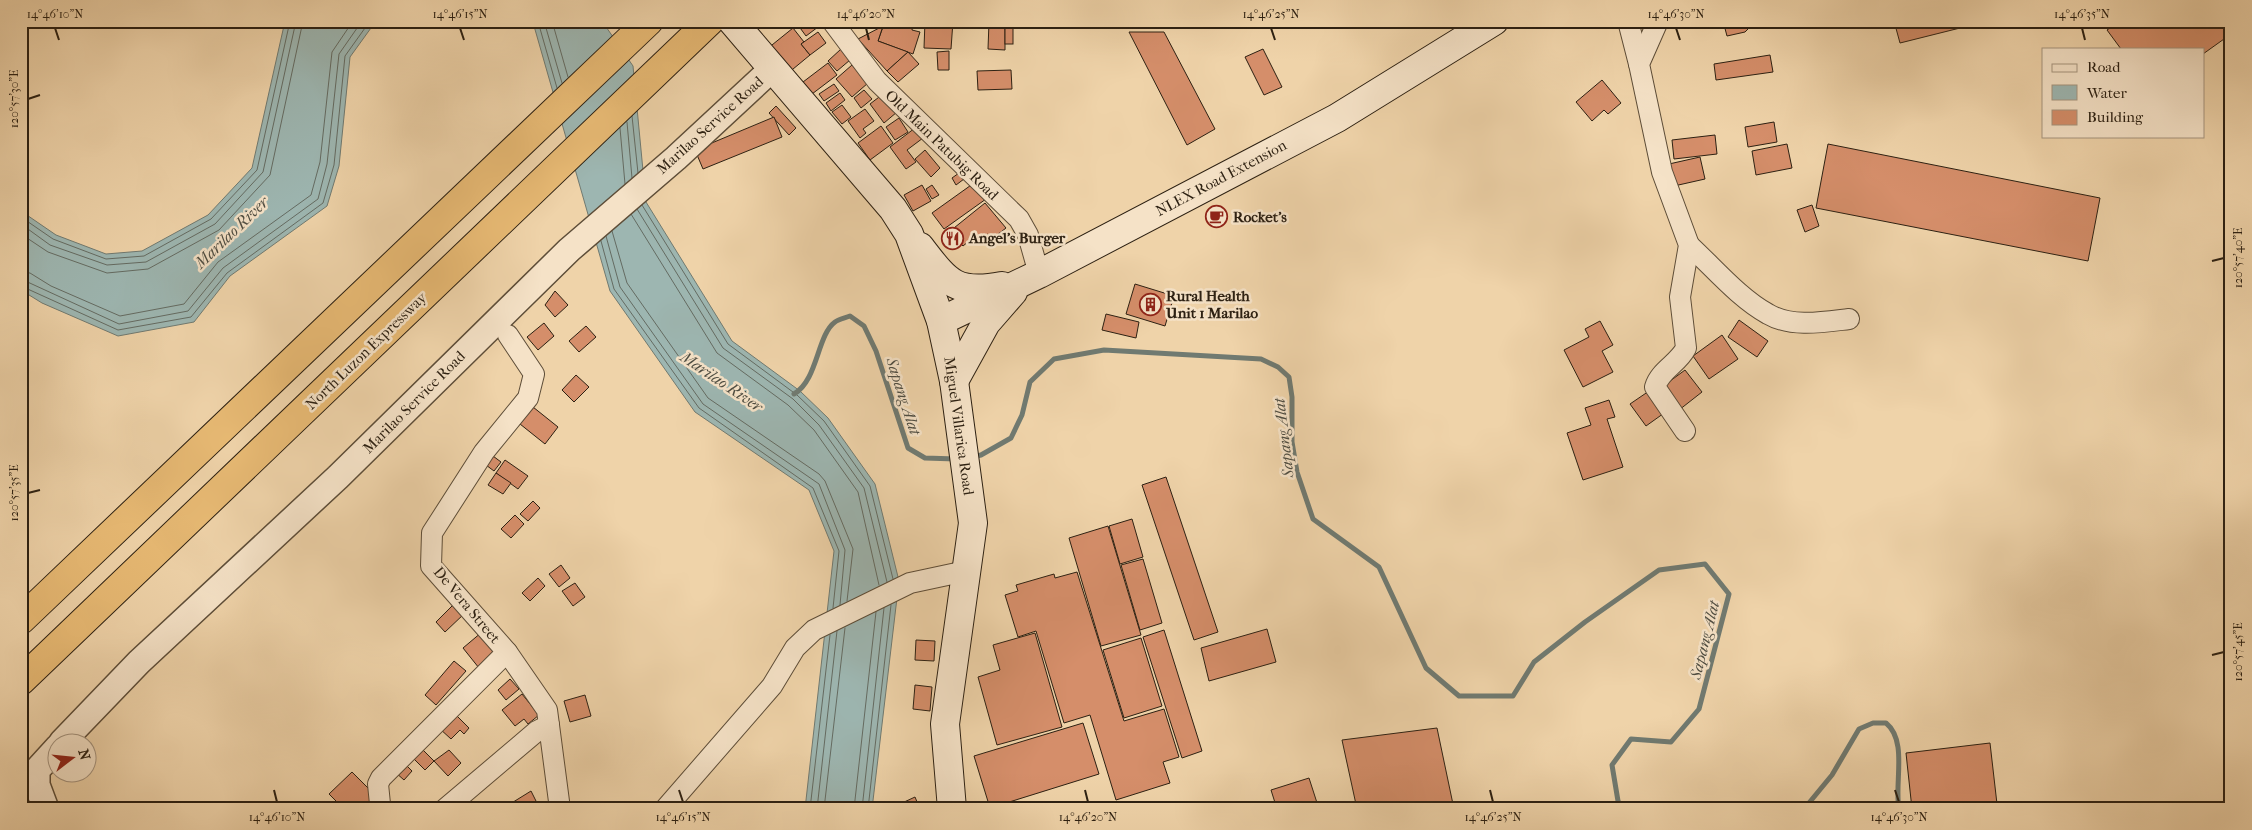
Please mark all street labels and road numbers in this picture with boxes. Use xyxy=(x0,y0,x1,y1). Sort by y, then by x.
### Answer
street label: Marilao Service Road xyxy=(653,72,768,178)
street label: Old Main Patubig Road xyxy=(882,86,1003,204)
street label: NLEX Road Extension xyxy=(1152,136,1290,220)
street label: North Luzon Expressway xyxy=(302,288,431,413)
street label: Marilao Service Road xyxy=(359,346,470,457)
street label: Miguel Villarica Road xyxy=(940,356,978,497)
street label: De Vera Street xyxy=(430,563,505,647)

